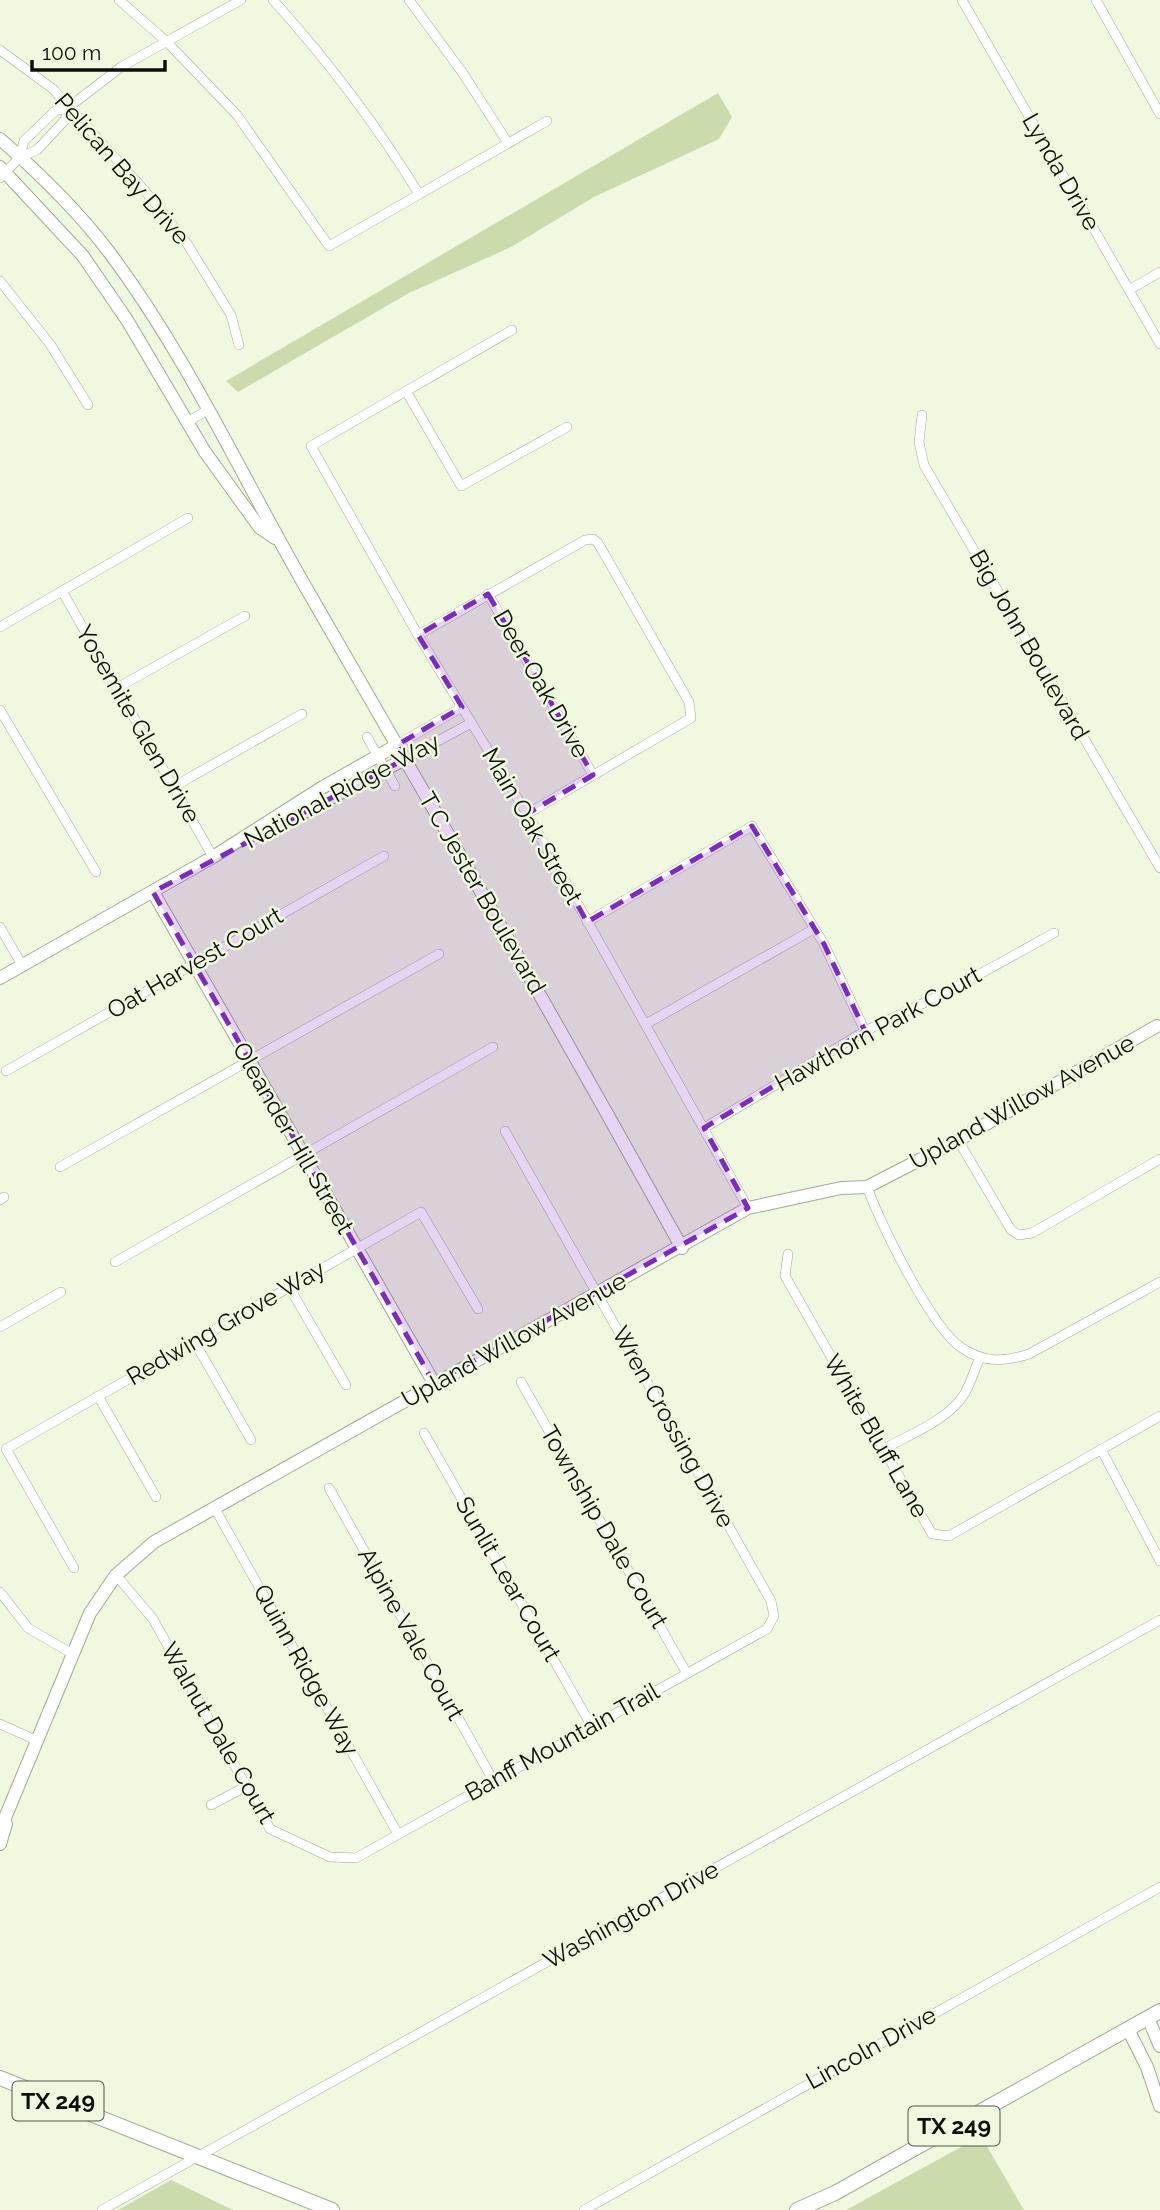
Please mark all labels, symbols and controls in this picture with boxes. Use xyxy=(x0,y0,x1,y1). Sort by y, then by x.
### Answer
scale bar xyxy=(32,28,164,72)
text: 100 m xyxy=(42,40,101,65)
street label: Pelican Bay Drive xyxy=(49,87,196,250)
street label: Lynda Drive xyxy=(1016,108,1107,235)
street label: Big John Boulevard xyxy=(963,545,1096,745)
street label: Deer Oak Drive xyxy=(487,604,596,763)
street label: Yosemite Glen Drive xyxy=(70,620,207,828)
street label: National Ridge Way xyxy=(239,727,445,854)
street label: Main Oak Street xyxy=(476,742,589,909)
street label: T C Jester Boulevard xyxy=(413,787,552,999)
street label: Oat Harvest Court xyxy=(102,901,288,1025)
street label: Hawthorn Park Court xyxy=(770,960,986,1097)
street label: Upland Willow Avenue xyxy=(904,1028,1139,1175)
street label: Oleander Hill Street xyxy=(227,1037,360,1239)
street label: Redwing Grove Way xyxy=(121,1254,330,1391)
street label: Upland Willow Avenue xyxy=(396,1266,631,1413)
street label: Wren Crossing Drive xyxy=(606,1321,741,1533)
street label: White Bluff Lane xyxy=(818,1349,935,1523)
street label: Township Dale Court xyxy=(535,1420,674,1633)
street label: Sunlit Lear Court xyxy=(450,1491,567,1666)
street label: Alpine Vale Court xyxy=(352,1543,471,1725)
street label: Quinn Ridge Way xyxy=(247,1579,365,1760)
street label: Walnut Dale Court xyxy=(155,1637,282,1828)
street label: Banff Mountain Trail xyxy=(460,1676,664,1807)
street label: Washington Drive xyxy=(538,1854,724,1975)
street label: Lincoln Drive xyxy=(801,2000,941,2095)
road number: TX 249 xyxy=(13,2082,104,2120)
road number: TX 249 xyxy=(908,2106,1000,2146)

